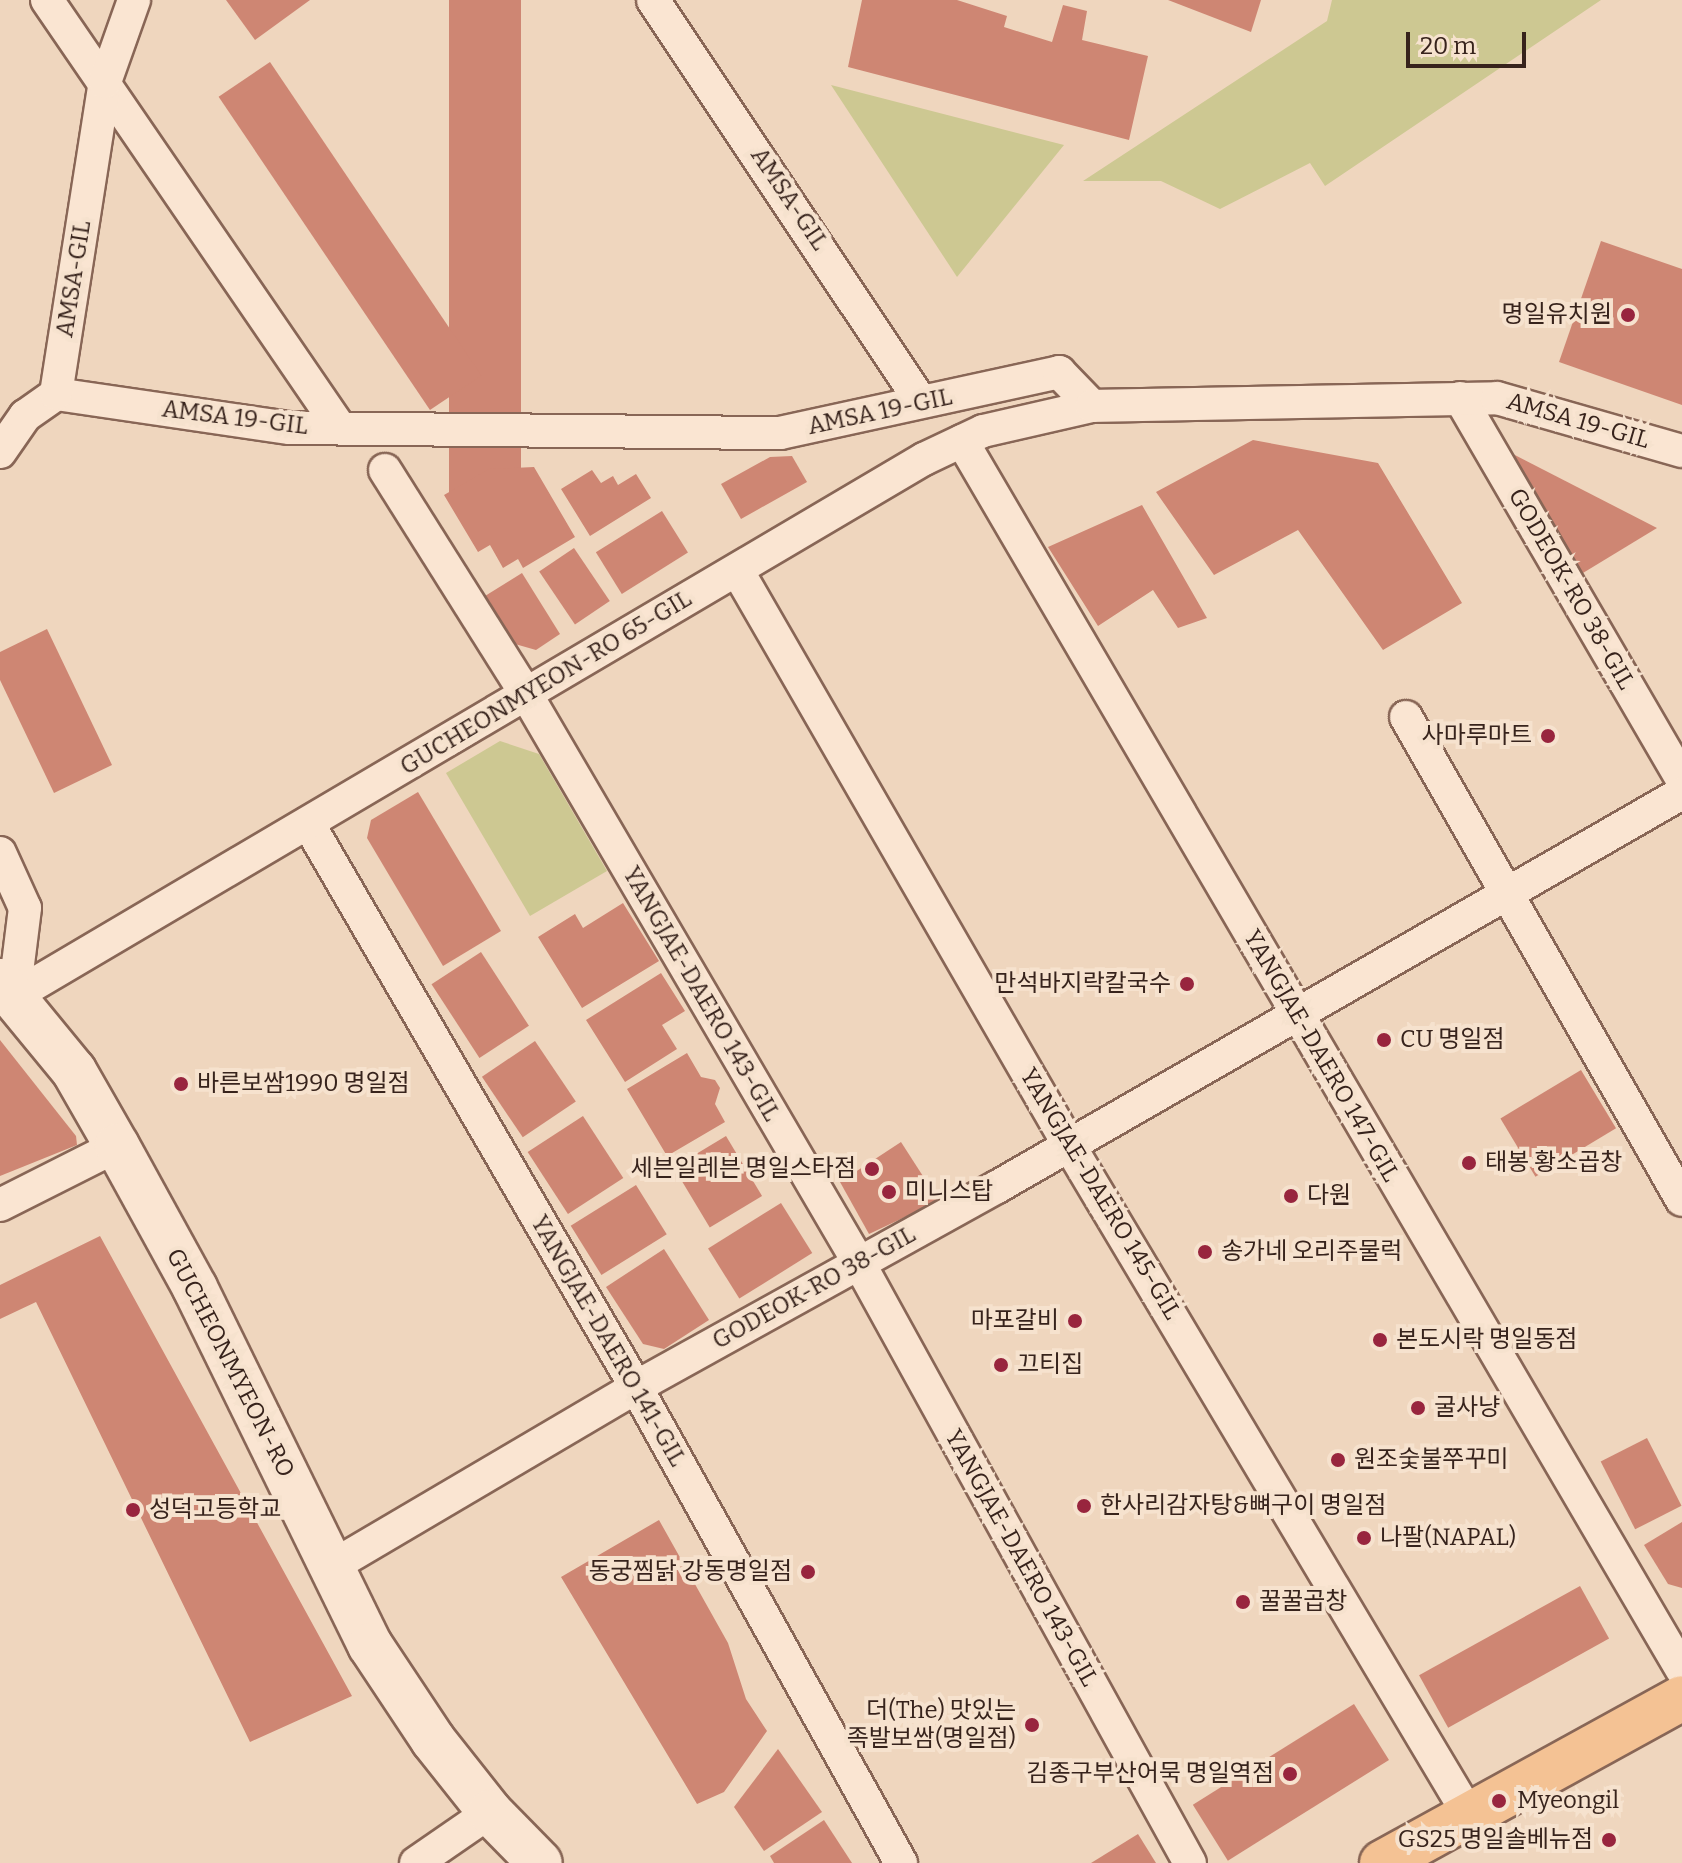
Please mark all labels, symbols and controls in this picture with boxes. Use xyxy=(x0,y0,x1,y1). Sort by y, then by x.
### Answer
scale bar xyxy=(1410,16,1530,66)
text: 20 m xyxy=(1420,32,1476,60)
street label: AMSA-GIL xyxy=(744,142,834,256)
street label: AMSA-GIL xyxy=(51,219,97,339)
place label: 명일유치원 xyxy=(1502,301,1612,329)
marker: 명일유치원 xyxy=(1619,306,1637,324)
street label: AMSA 19-GIL xyxy=(805,383,955,441)
street label: AMSA 19-GIL xyxy=(1503,387,1653,455)
street label: AMSA 19-GIL xyxy=(160,395,310,441)
street label: GODEOK-RO 38-GIL xyxy=(1502,483,1640,695)
street label: GUCHEONMYEON-RO 65-GIL xyxy=(395,585,697,781)
place label: 사마루마트 xyxy=(1422,722,1532,750)
marker: 사마루마트 xyxy=(1539,727,1557,745)
street label: YANGJAE-DAERO 143-GIL xyxy=(616,862,786,1126)
street label: YANGJAE-DAERO 147-GIL xyxy=(1237,925,1405,1187)
place label: 만석바지락칼국수 xyxy=(994,970,1171,998)
marker: 만석바지락칼국수 xyxy=(1178,975,1196,993)
place label: CU 명일점 xyxy=(1400,1026,1505,1054)
marker: CU 명일점 xyxy=(1375,1031,1393,1049)
street label: YANGJAE-DAERO 145-GIL xyxy=(1014,1063,1186,1325)
place label: 바른보쌈1990 명일점 xyxy=(197,1070,410,1098)
marker: 바른보쌈1990 명일점 xyxy=(172,1075,190,1093)
place label: 태봉 황소곱창 xyxy=(1485,1149,1622,1177)
marker: 태봉 황소곱창 xyxy=(1460,1154,1478,1172)
place label: 세븐일레븐 명일스타점 xyxy=(630,1155,856,1183)
marker: 세븐일레븐 명일스타점 xyxy=(863,1160,881,1178)
place label: 미니스탑 xyxy=(905,1178,993,1206)
place label: 다원 xyxy=(1307,1182,1351,1210)
marker: 미니스탑 xyxy=(880,1183,898,1201)
marker: 다원 xyxy=(1282,1187,1300,1205)
street label: YANGJAE-DAERO 141-GIL xyxy=(524,1210,692,1472)
street label: GODEOK-RO 38-GIL xyxy=(708,1220,920,1356)
place label: 송가네 오리주물럭 xyxy=(1221,1238,1402,1266)
marker: 송가네 오리주물럭 xyxy=(1196,1243,1214,1261)
street label: GUCHEONMYEON-RO xyxy=(160,1244,300,1482)
place label: 마포갈비 xyxy=(971,1307,1059,1335)
marker: 마포갈비 xyxy=(1066,1312,1084,1330)
place label: 본도시락 명일동점 xyxy=(1396,1326,1577,1354)
marker: 본도시락 명일동점 xyxy=(1371,1331,1389,1349)
place label: 끄티집 xyxy=(1017,1351,1083,1379)
marker: 끄티집 xyxy=(992,1356,1010,1374)
place label: 굴사냥 xyxy=(1434,1394,1500,1422)
marker: 굴사냥 xyxy=(1409,1399,1427,1417)
street label: YANGJAE-DAERO 143-GIL xyxy=(938,1425,1104,1691)
place label: 원조숯불쭈꾸미 xyxy=(1354,1446,1509,1474)
marker: 원조숯불쭈꾸미 xyxy=(1329,1451,1347,1469)
place label: 한사리감자탕&뼈구이 명일점 xyxy=(1100,1492,1386,1520)
place label: 성덕고등학교 xyxy=(149,1496,281,1524)
marker: 한사리감자탕&뼈구이 명일점 xyxy=(1075,1497,1093,1515)
marker: 성덕고등학교 xyxy=(124,1501,142,1519)
place label: 나팔(NAPAL) xyxy=(1380,1524,1516,1552)
marker: 나팔(NAPAL) xyxy=(1355,1529,1373,1547)
place label: 동궁찜닭 강동명일점 xyxy=(588,1558,792,1586)
marker: 동궁찜닭 강동명일점 xyxy=(799,1563,817,1581)
place label: 꿀꿀곱창 xyxy=(1259,1588,1347,1616)
marker: 꿀꿀곱창 xyxy=(1234,1593,1252,1611)
place label: 더(The) 맛있는 족발보쌈(명일점) xyxy=(847,1697,1016,1753)
marker: 더(The) 맛있는 족발보쌈(명일점) xyxy=(1023,1716,1041,1734)
place label: 김종구부산어묵 명일역점 xyxy=(1026,1760,1274,1788)
marker: 김종구부산어묵 명일역점 xyxy=(1281,1765,1299,1783)
place label: Myeongil xyxy=(1517,1787,1619,1815)
marker: Myeongil xyxy=(1488,1790,1510,1812)
place label: GS25 명일솔베뉴점 xyxy=(1398,1826,1593,1854)
marker: GS25 명일솔베뉴점 xyxy=(1600,1831,1618,1849)

